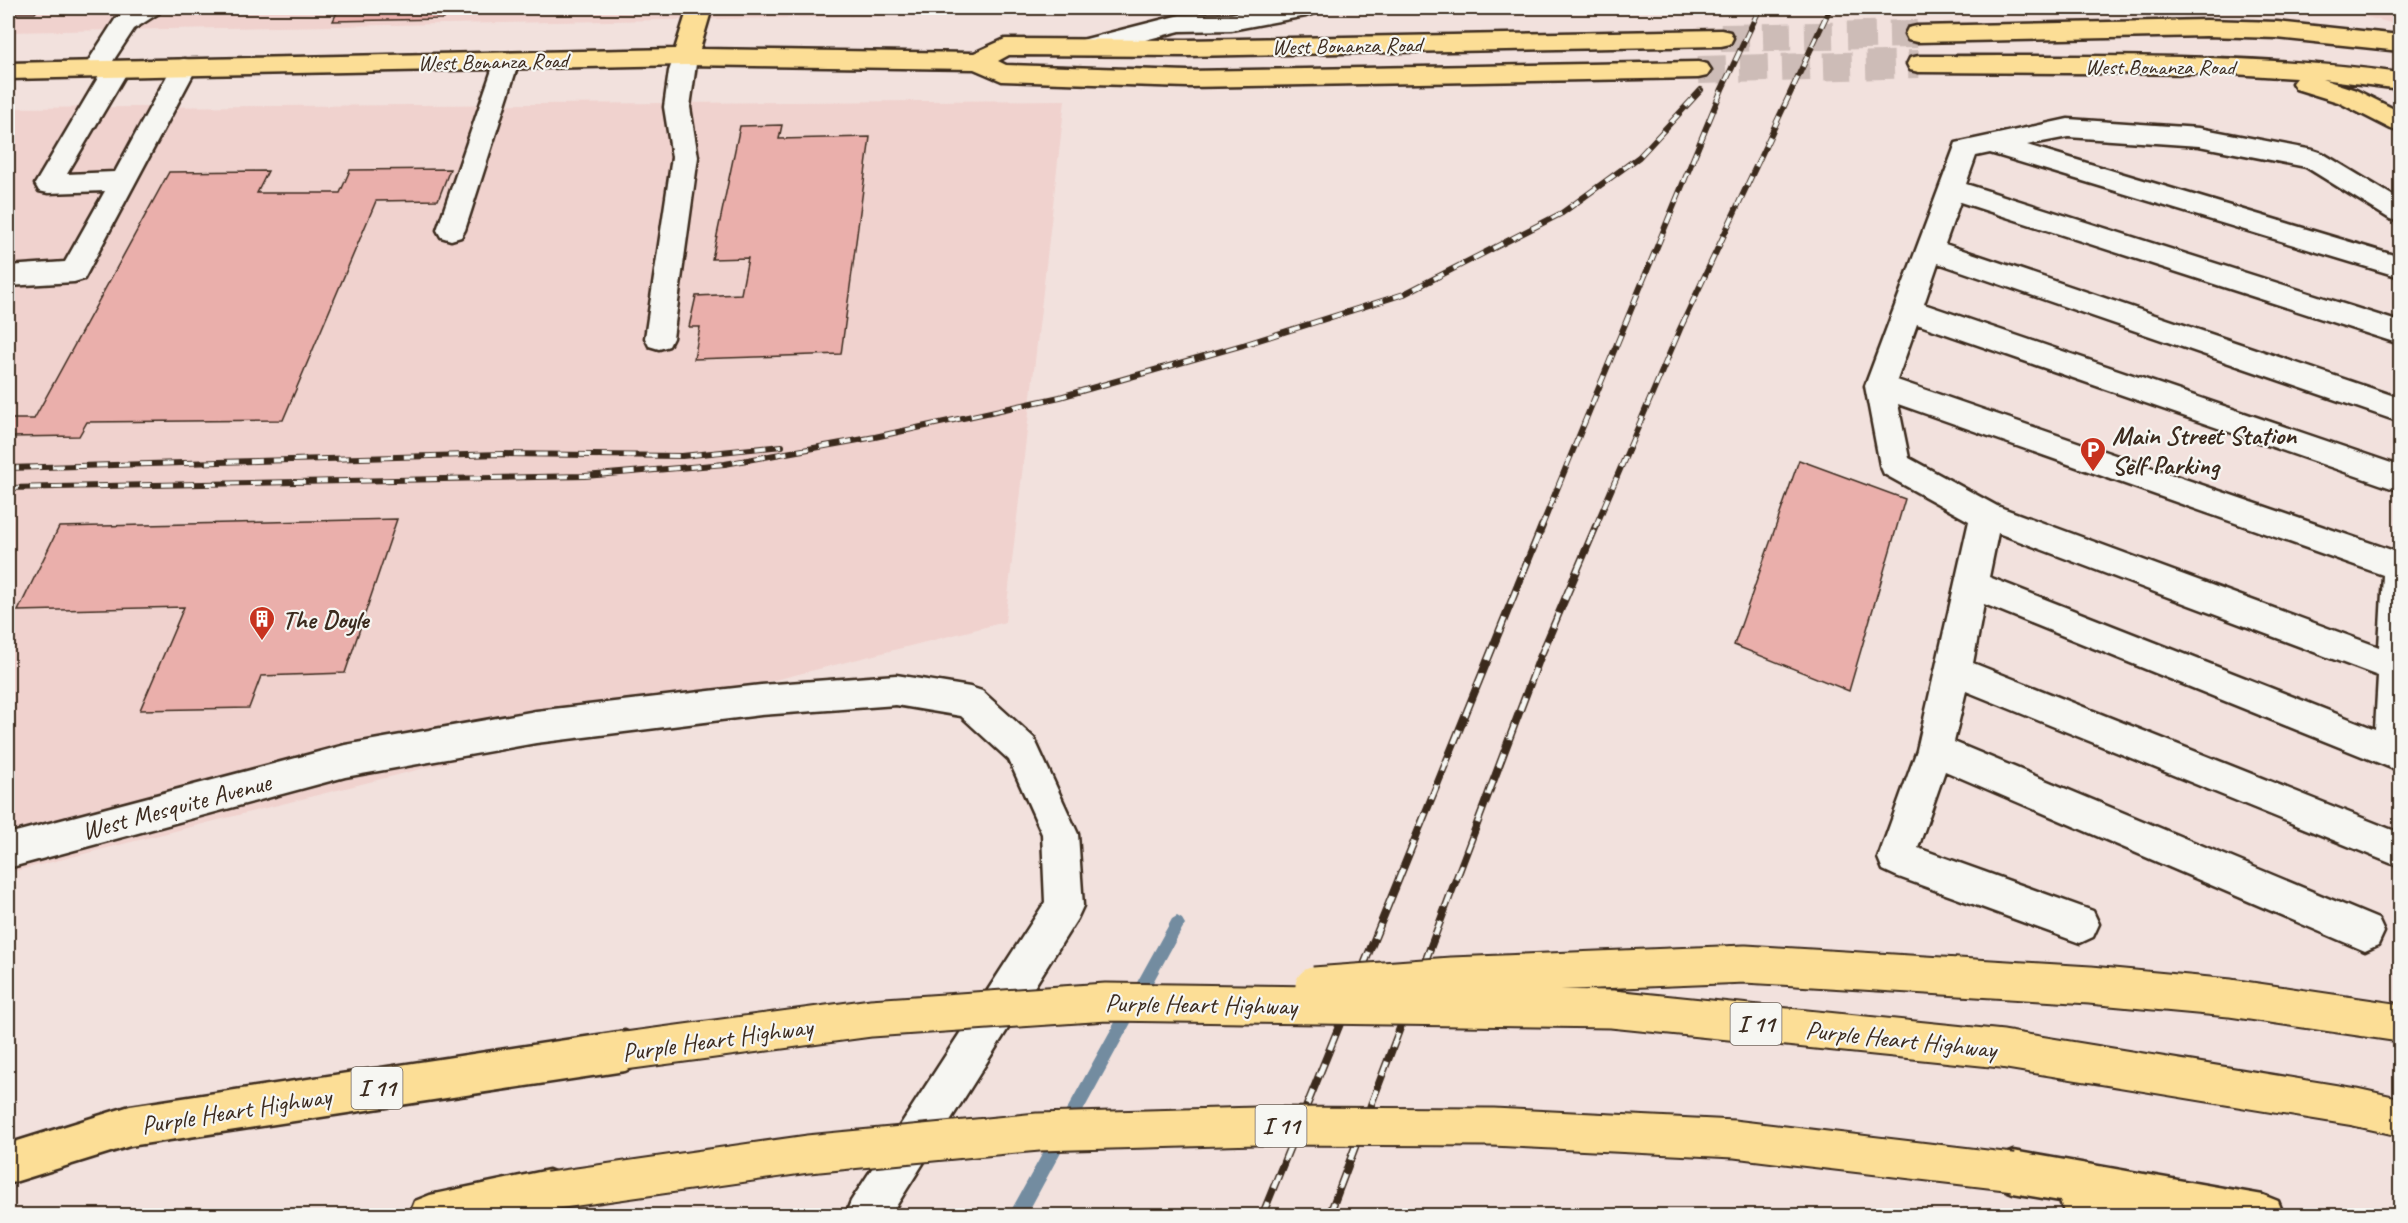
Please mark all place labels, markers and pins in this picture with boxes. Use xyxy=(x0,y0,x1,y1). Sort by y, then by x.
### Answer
place label: Main Street Station Self Parking xyxy=(2112,419,2297,482)
parking icon: Main Street Station Self Parking xyxy=(2078,435,2108,473)
place label: The Doyle xyxy=(282,603,371,636)
building icon: The Doyle xyxy=(247,604,277,642)

